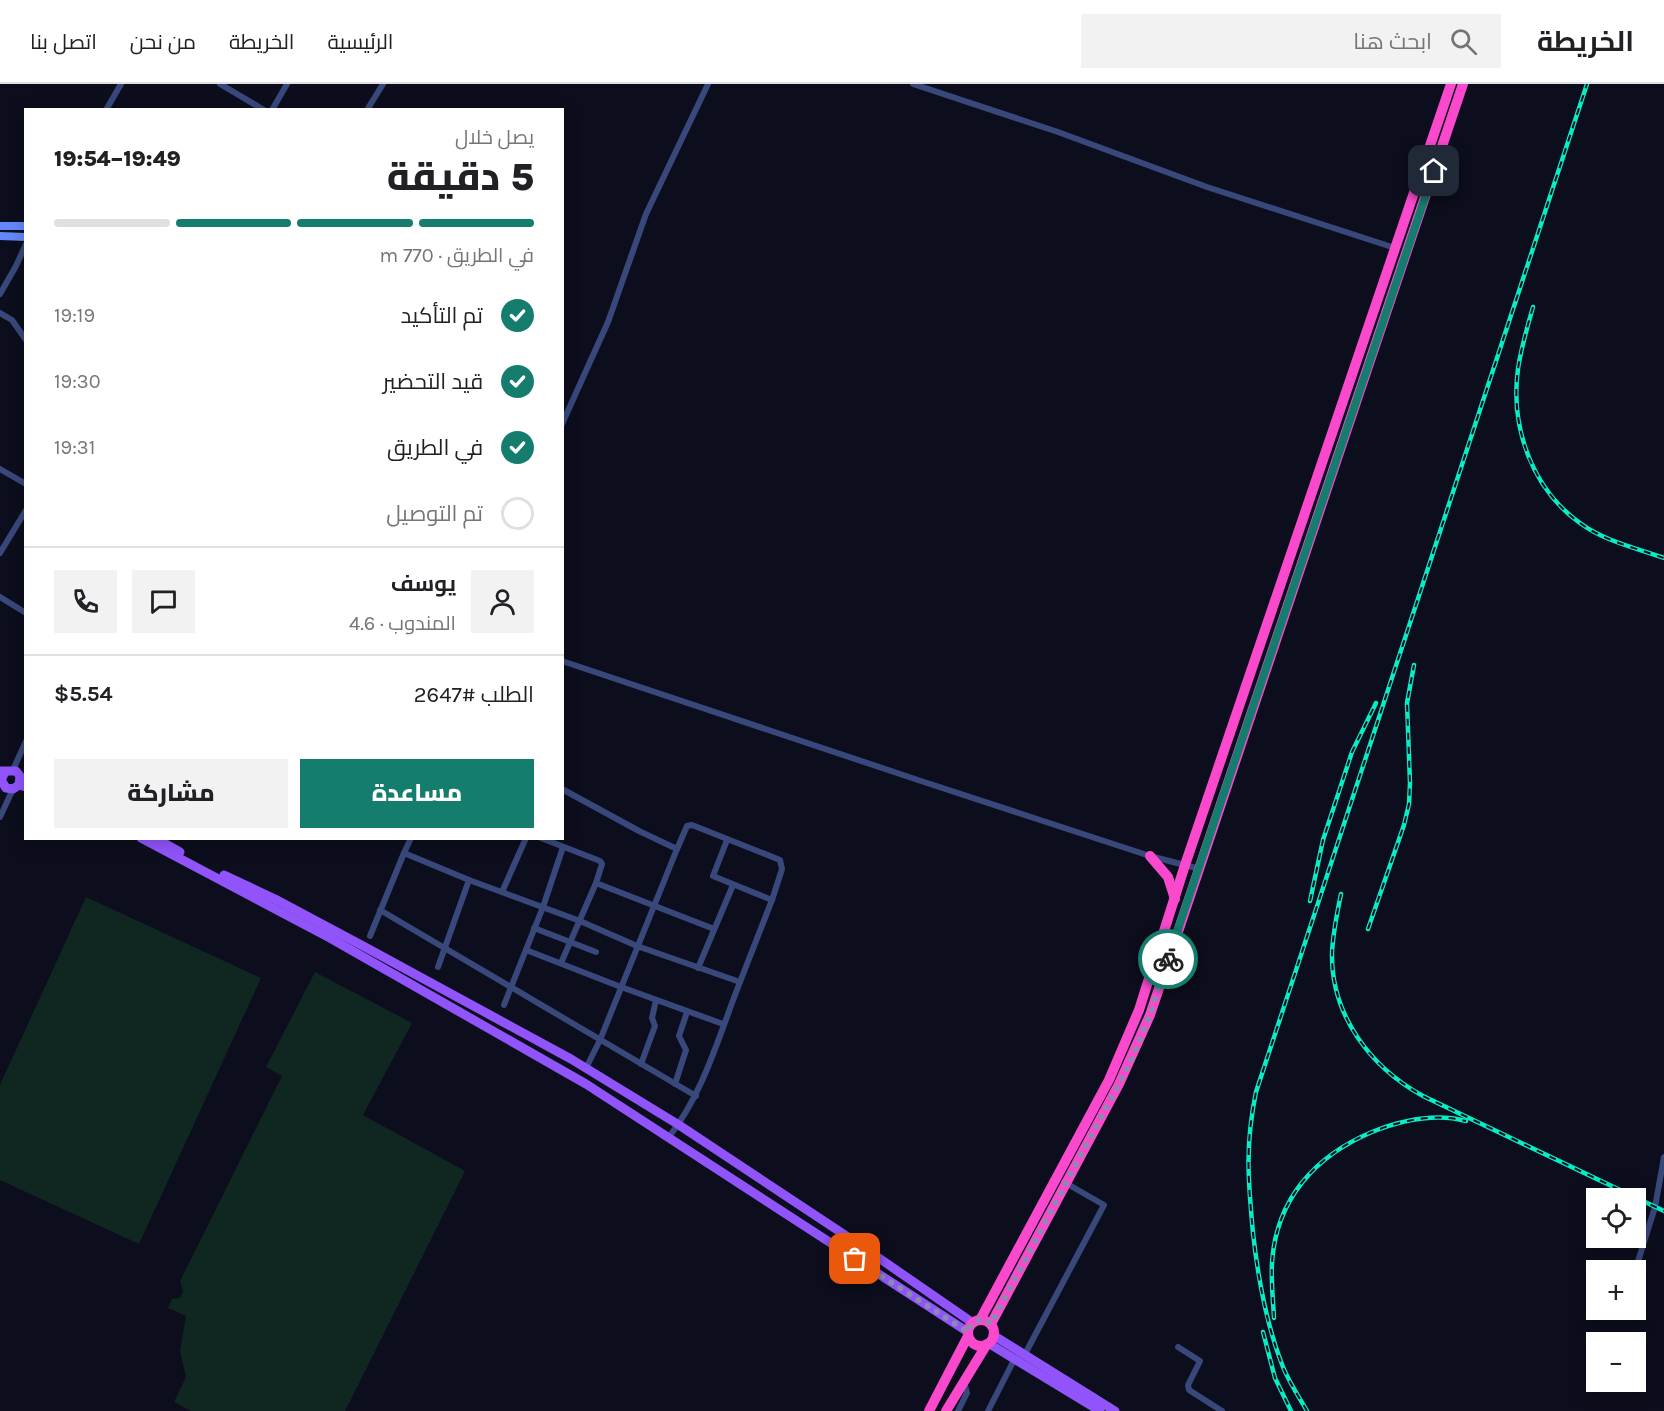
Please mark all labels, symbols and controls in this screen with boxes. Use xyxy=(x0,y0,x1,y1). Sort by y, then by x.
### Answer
search box xyxy=(1081,14,1501,68)
icon: search xyxy=(1447,25,1480,58)
text: الخريطة xyxy=(1537,25,1634,58)
text: ابحث هنا xyxy=(1353,29,1432,55)
text: اتصل بنا xyxy=(30,30,97,54)
text: من نحن xyxy=(130,30,196,54)
text: الخريطة xyxy=(229,30,294,54)
text: الرئيسية xyxy=(327,30,393,54)
text: يصل خلال xyxy=(455,126,534,149)
pin xyxy=(1408,145,1459,196)
text: 19:49–19:54 xyxy=(54,146,181,172)
text: 5 دقيقة xyxy=(387,154,534,200)
icon: home xyxy=(1417,154,1450,187)
text: في الطريق · 770 m xyxy=(380,244,534,267)
icon: check xyxy=(501,299,534,332)
text: تم التأكيد xyxy=(400,303,483,329)
text: 19:19 xyxy=(54,304,95,327)
icon: check xyxy=(501,365,534,398)
text: قيد التحضير xyxy=(383,369,483,395)
text: 19:30 xyxy=(54,370,101,393)
icon: check xyxy=(501,431,534,464)
text: في الطريق xyxy=(387,435,483,461)
text: 19:31 xyxy=(54,436,95,459)
text: تم التوصيل xyxy=(386,501,483,527)
button: phone xyxy=(54,570,117,633)
button: chat xyxy=(132,570,195,633)
button: person xyxy=(471,570,534,633)
text: يوسف xyxy=(391,571,456,597)
text: المندوب · 4.6 xyxy=(349,612,456,635)
text: $5.54 xyxy=(54,681,113,707)
text: الطلب #2647 xyxy=(414,682,534,708)
button: مشاركة xyxy=(54,759,288,828)
button: مساعدة xyxy=(300,759,534,828)
courier xyxy=(1138,929,1198,989)
icon: bike xyxy=(1152,943,1185,976)
map controls xyxy=(1586,1188,1646,1392)
button: locate xyxy=(1586,1188,1646,1248)
pin xyxy=(829,1233,880,1284)
icon: bag xyxy=(838,1242,871,1275)
button: + xyxy=(1586,1260,1646,1320)
button: − xyxy=(1586,1332,1646,1392)

